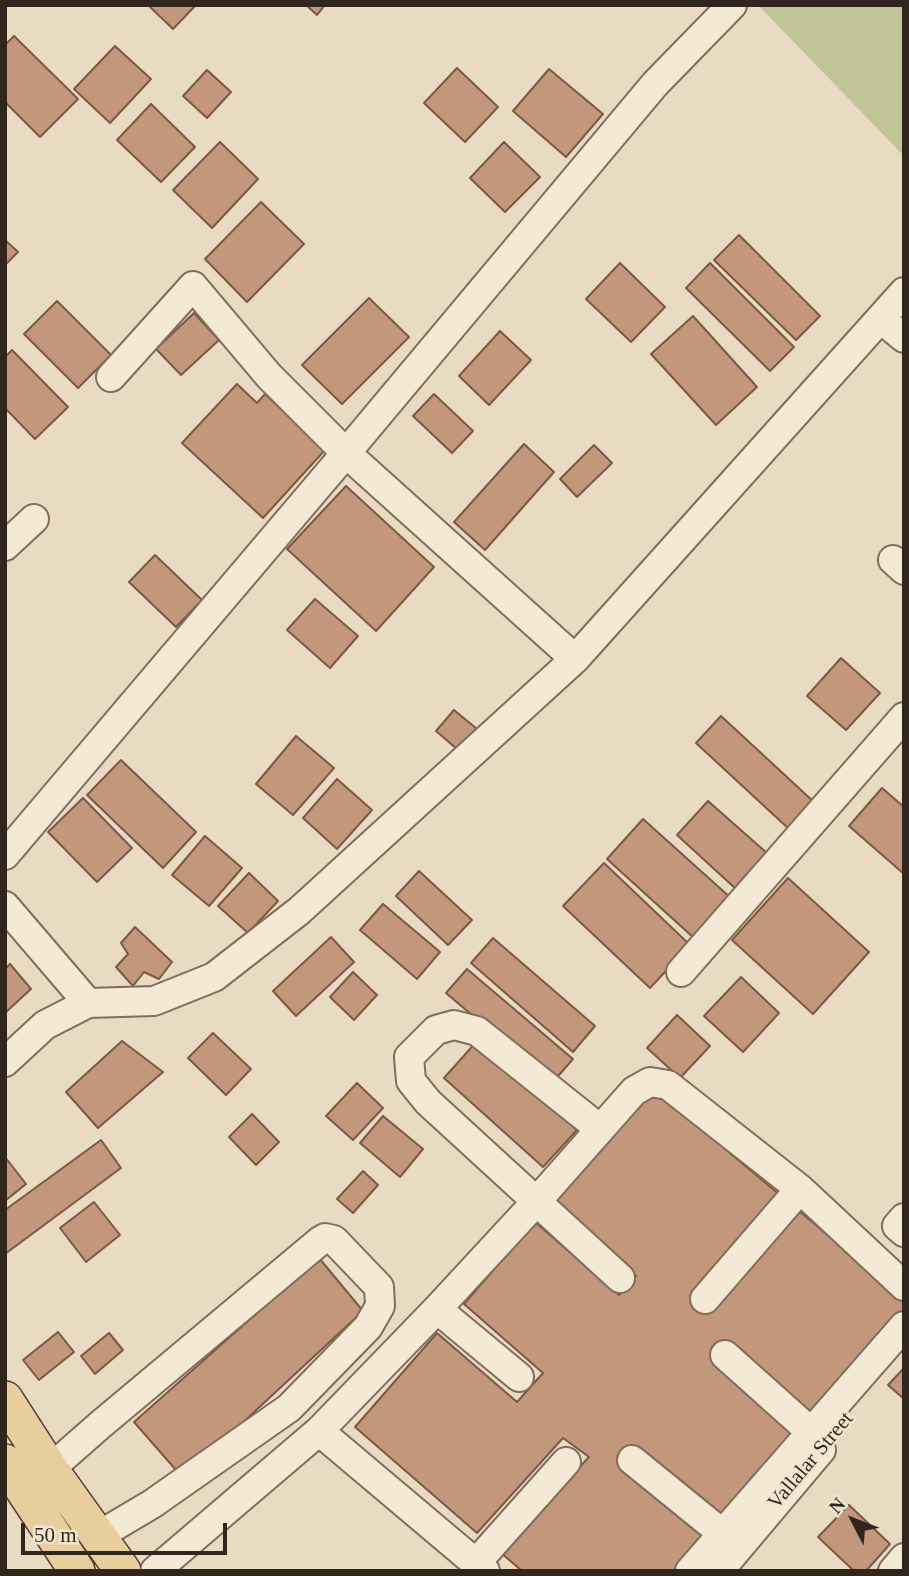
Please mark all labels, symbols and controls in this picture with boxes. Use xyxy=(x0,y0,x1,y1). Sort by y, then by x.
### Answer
street label: Vallalar Street xyxy=(763,1407,859,1515)
north arrow xyxy=(818,1485,888,1555)
text: N xyxy=(825,1493,849,1518)
scale bar xyxy=(24,1510,231,1554)
text: 50 m xyxy=(34,1523,77,1547)

